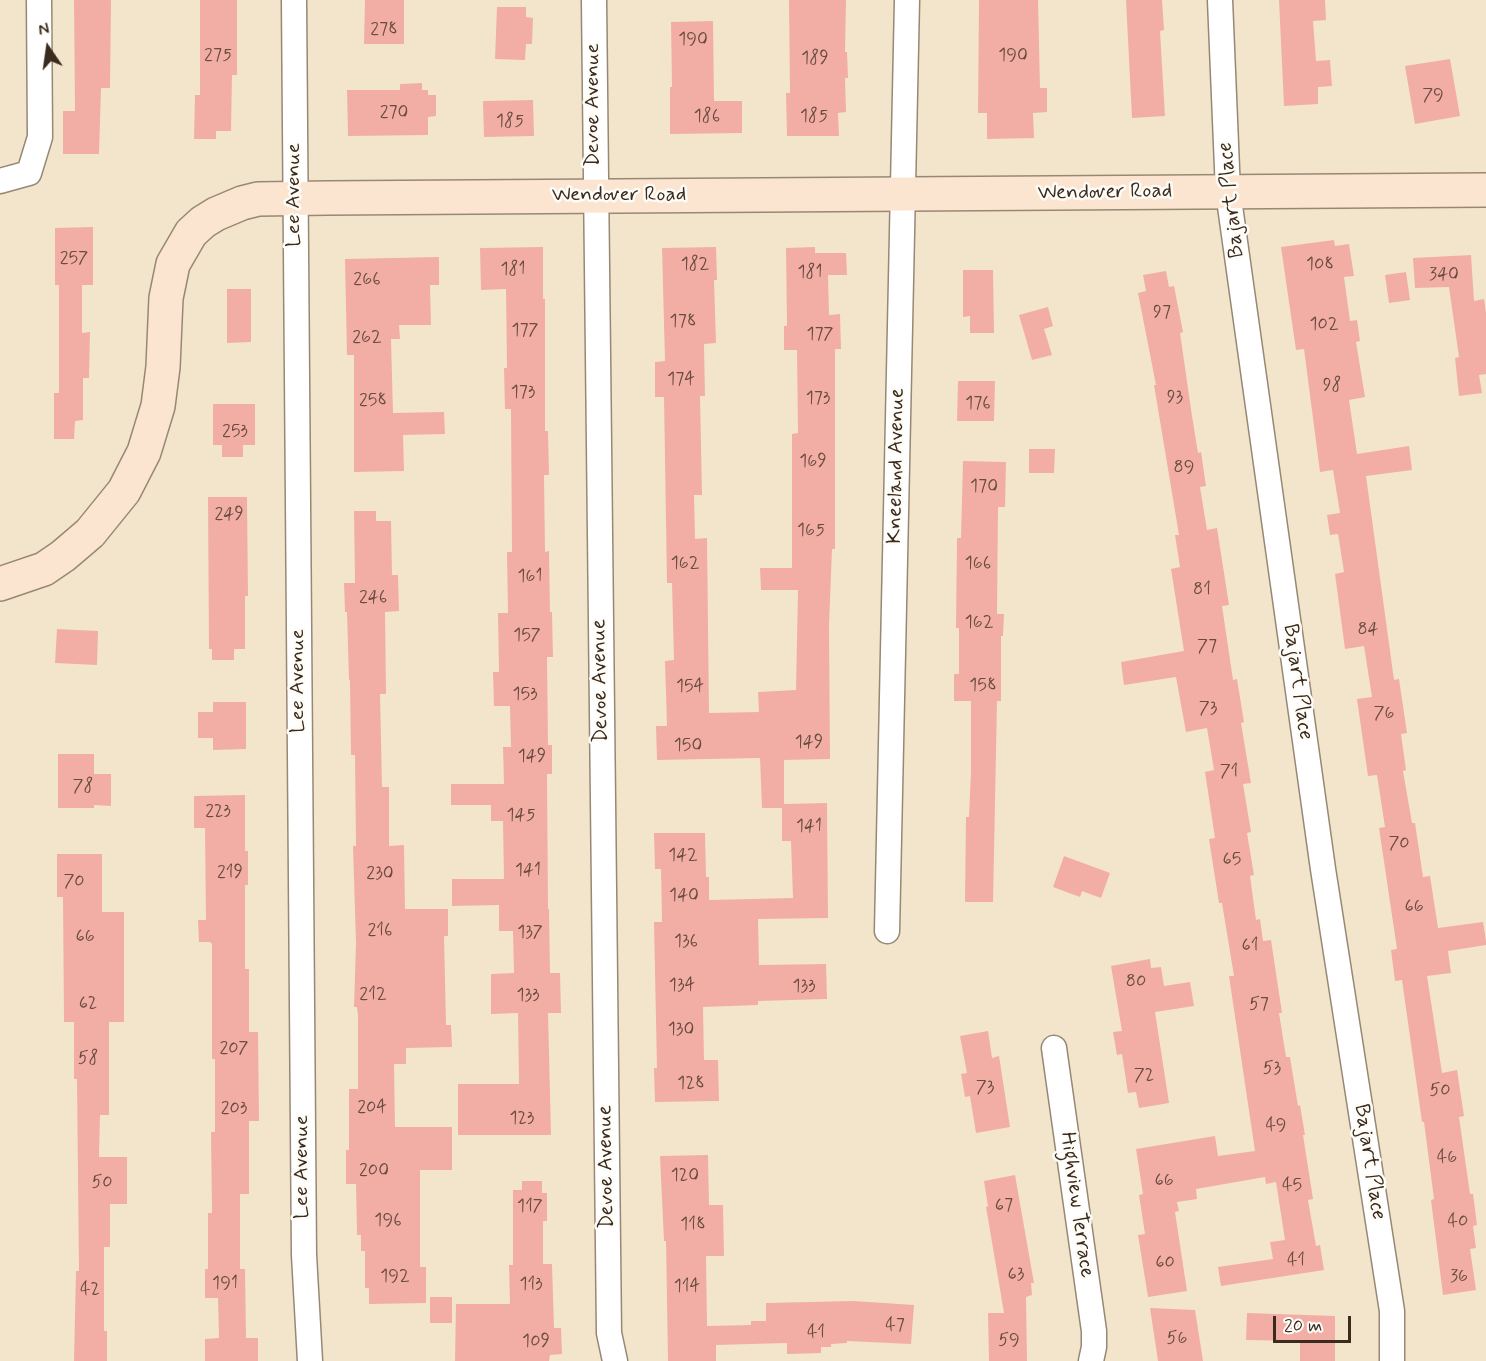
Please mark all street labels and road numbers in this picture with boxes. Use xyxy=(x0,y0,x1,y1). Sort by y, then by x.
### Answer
street label: Devoe Avenue xyxy=(581,43,607,167)
street label: Bajart Place xyxy=(1213,141,1251,259)
street label: Lee Avenue xyxy=(282,143,308,247)
street label: Wendover Road xyxy=(1038,179,1172,207)
street label: Wendover Road xyxy=(552,183,686,209)
street label: Kneeland Avenue xyxy=(883,388,911,544)
street label: Devoe Avenue xyxy=(587,619,615,743)
street label: Bajart Place xyxy=(1276,623,1318,741)
street label: Lee Avenue xyxy=(286,629,312,733)
street label: Bajart Place xyxy=(1347,1102,1391,1222)
street label: Devoe Avenue xyxy=(593,1105,621,1229)
street label: Lee Avenue xyxy=(290,1115,316,1219)
street label: Highview Terrace xyxy=(1053,1131,1099,1279)

